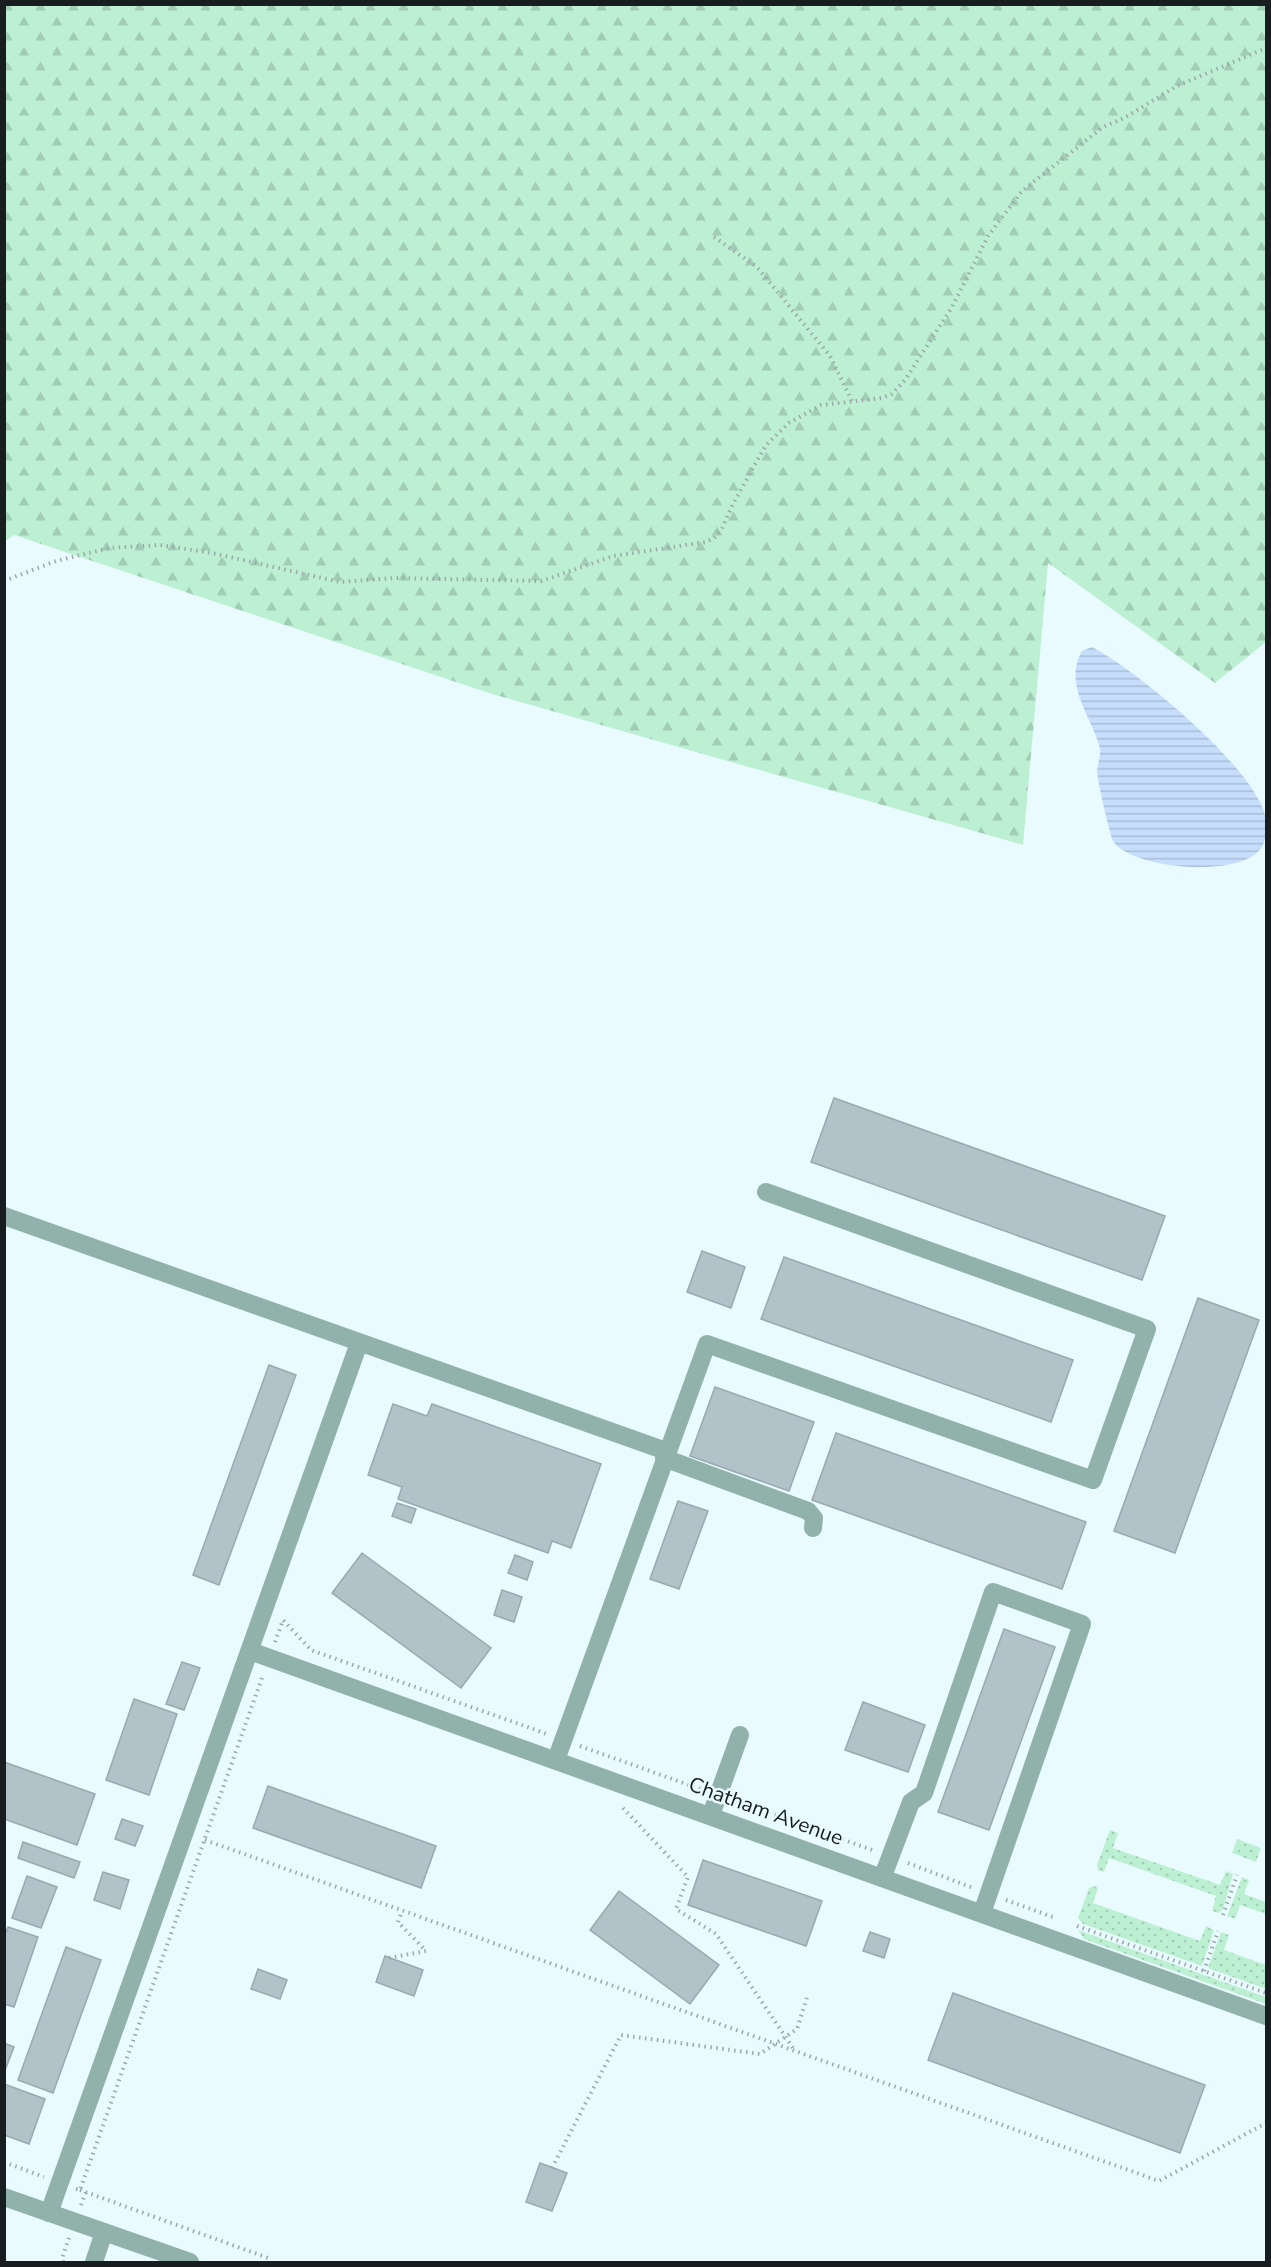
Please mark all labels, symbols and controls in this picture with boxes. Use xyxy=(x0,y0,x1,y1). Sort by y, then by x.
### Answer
street label: Chatham Avenue xyxy=(685,1770,847,1852)

